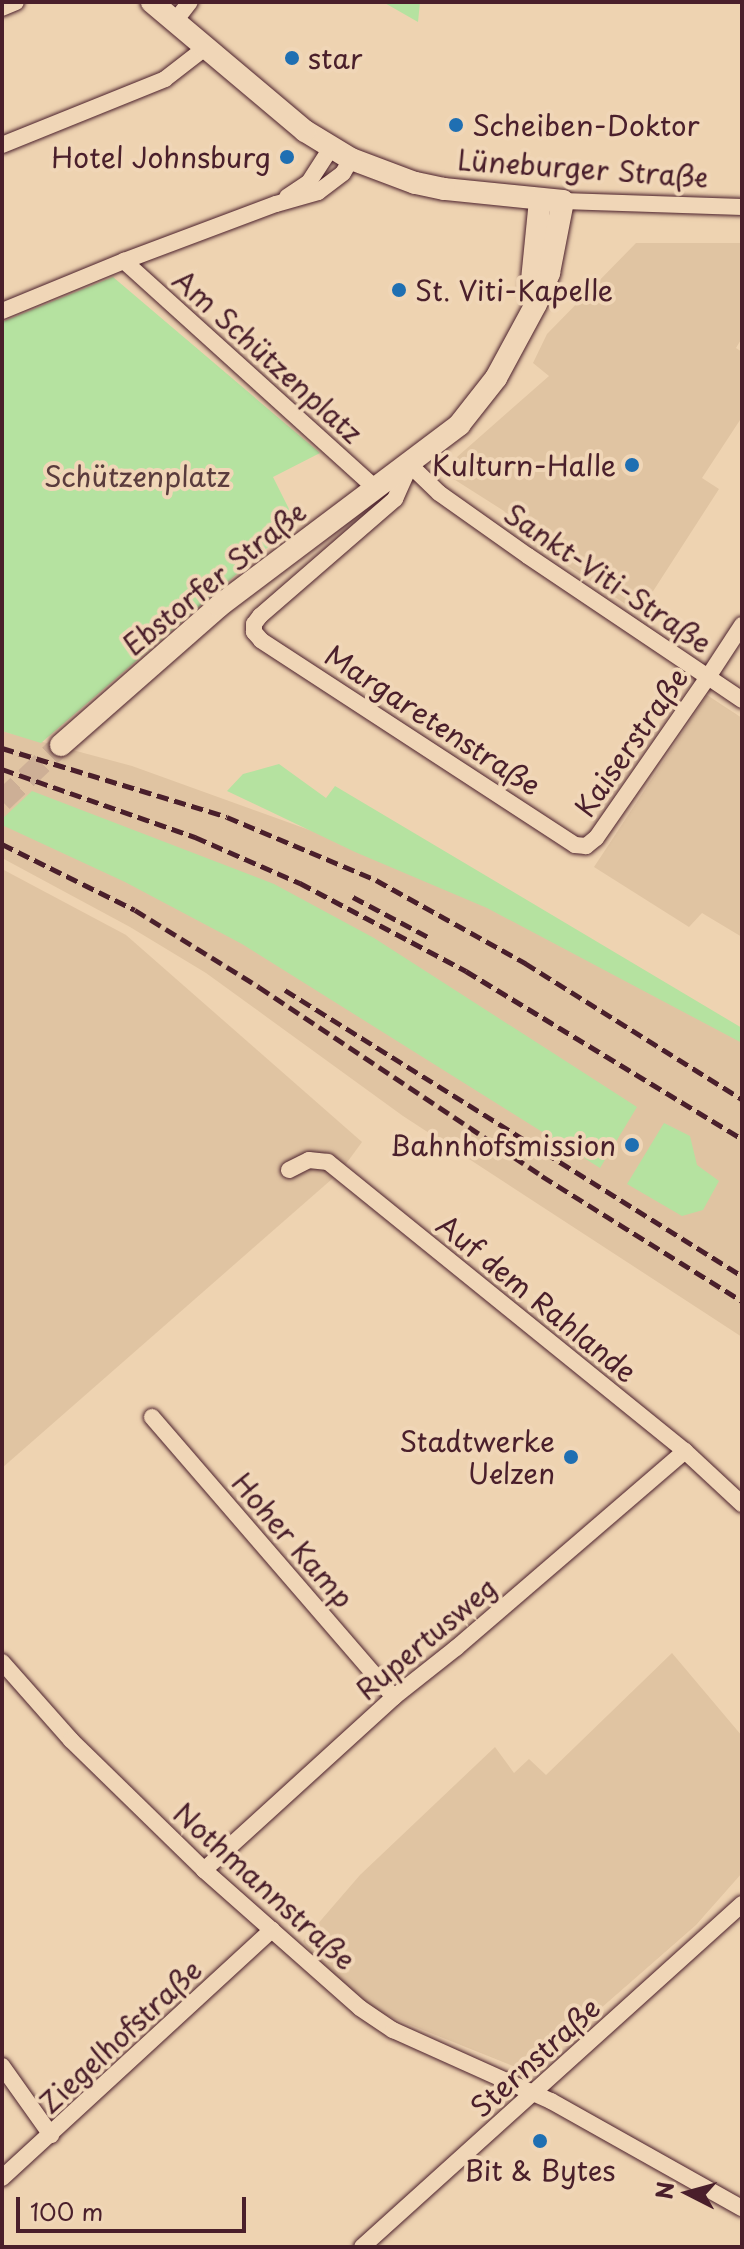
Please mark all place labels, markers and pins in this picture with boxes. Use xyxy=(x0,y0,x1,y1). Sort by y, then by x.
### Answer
place label: star xyxy=(308,41,362,75)
marker: star xyxy=(283,49,301,67)
place label: Scheiben-Doktor xyxy=(472,108,700,142)
marker: Scheiben-Doktor xyxy=(447,116,465,134)
place label: Hotel Johnsburg xyxy=(52,140,271,174)
marker: Hotel Johnsburg xyxy=(278,148,296,166)
place label: St. Viti-Kapelle xyxy=(415,273,615,307)
marker: St. Viti-Kapelle xyxy=(390,281,408,299)
place label: Kulturn-Halle xyxy=(432,448,616,482)
marker: Kulturn-Halle xyxy=(623,456,641,474)
place label: Bahnhofsmission xyxy=(390,1128,616,1162)
marker: Bahnhofsmission xyxy=(623,1136,641,1154)
place label: Stadtwerke Uelzen xyxy=(399,1424,555,1490)
marker: Stadtwerke Uelzen xyxy=(562,1448,580,1466)
marker: Bit & Bytes xyxy=(531,2132,549,2150)
place label: Bit & Bytes xyxy=(464,2153,616,2187)

